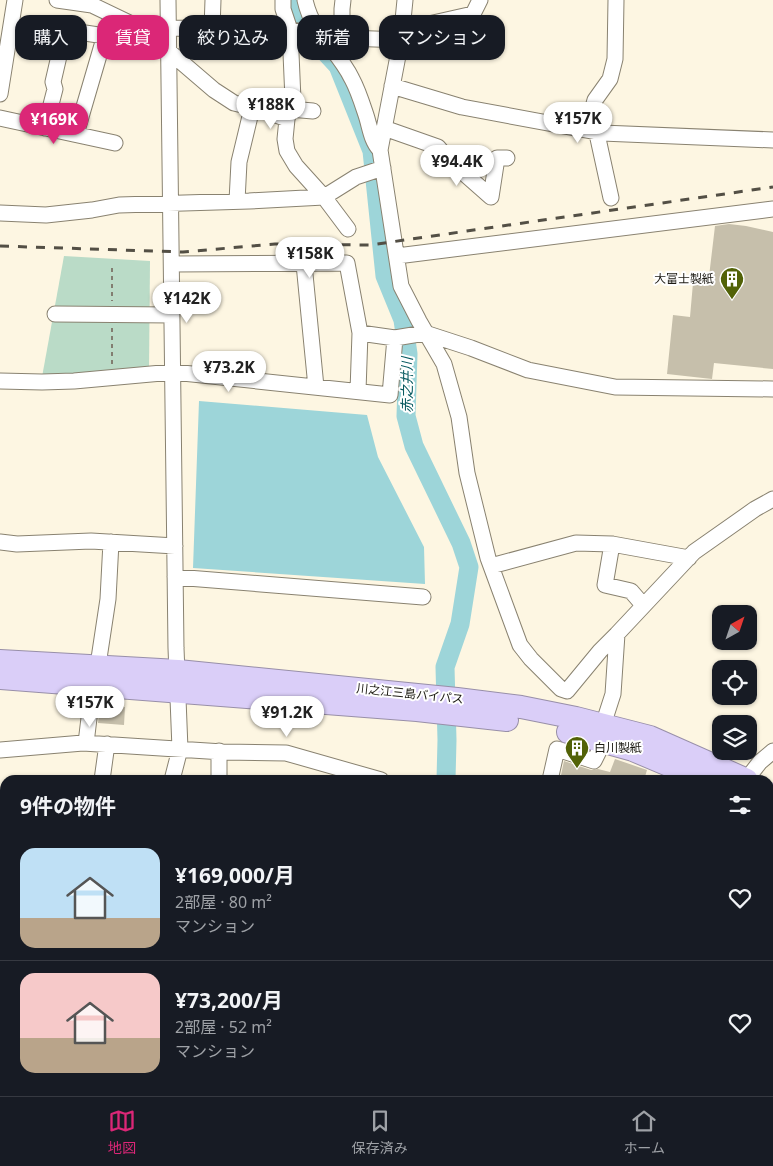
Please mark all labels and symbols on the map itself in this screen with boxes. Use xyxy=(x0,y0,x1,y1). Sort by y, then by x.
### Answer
pin: ¥188K xyxy=(236,88,306,130)
pin: ¥169K xyxy=(19,102,89,145)
pin: ¥157K xyxy=(543,102,613,144)
pin: ¥94.4K xyxy=(416,144,498,187)
pin: ¥158K xyxy=(275,236,345,279)
building icon: 大富士製紙 xyxy=(719,266,745,300)
place label: 大富士製紙 xyxy=(654,270,714,287)
pin: ¥142K xyxy=(152,282,222,324)
pin: ¥73.2K xyxy=(188,350,270,393)
water label: 赤之井川 xyxy=(397,355,416,413)
north arrow xyxy=(712,605,758,650)
street label: 川之江三島バイパス xyxy=(356,679,465,708)
pin: ¥157K xyxy=(55,686,125,728)
pin: ¥91.2K xyxy=(246,696,328,738)
building icon: 白川製紙 xyxy=(564,735,590,769)
place label: 白川製紙 xyxy=(594,739,642,756)

